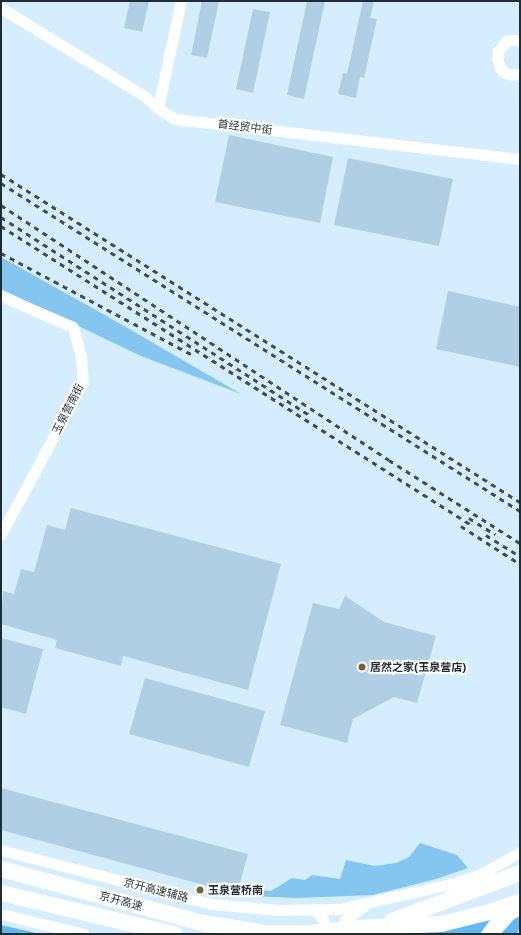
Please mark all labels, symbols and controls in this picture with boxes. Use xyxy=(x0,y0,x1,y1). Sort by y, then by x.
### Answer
street label: 首经贸中街 xyxy=(217,117,273,137)
street label: 玉泉营南街 xyxy=(50,382,86,436)
place label: 居然之家(玉泉营店) xyxy=(370,660,466,674)
marker: 居然之家(玉泉营店) xyxy=(357,662,367,672)
street label: 京开高速辅路 xyxy=(122,876,190,904)
place label: 玉泉营桥南 xyxy=(208,883,263,897)
marker: 玉泉营桥南 xyxy=(195,885,205,895)
street label: 京开高速 xyxy=(98,889,144,913)

